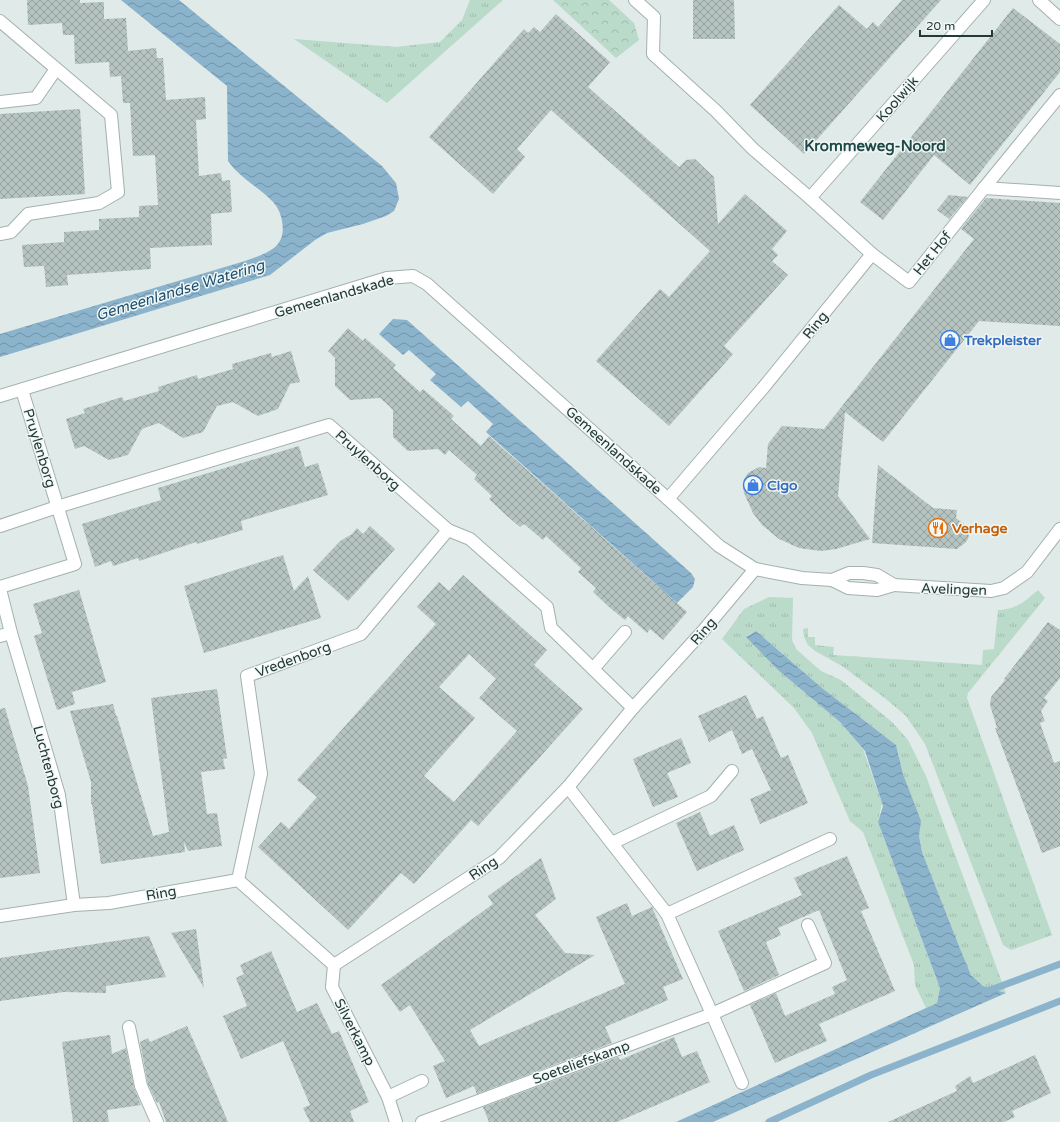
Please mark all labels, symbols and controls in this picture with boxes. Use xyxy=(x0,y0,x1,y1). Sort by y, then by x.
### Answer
scale bar xyxy=(920,12,992,38)
text: 20 m xyxy=(926,19,955,33)
street label: Koolwijk xyxy=(873,72,922,126)
district label: Krommeweg-Noord xyxy=(804,137,946,156)
street label: Het Hof xyxy=(910,227,956,279)
water label: Gemeenlandse Watering xyxy=(94,255,268,324)
street label: Gemeenlandskade xyxy=(273,271,396,322)
street label: Ring xyxy=(799,308,832,343)
shop icon: Trekpleister xyxy=(939,329,961,351)
place label: Trekpleister xyxy=(963,332,1042,349)
street label: Gemeenlandskade xyxy=(562,403,665,498)
street label: Pruylenborg xyxy=(19,406,60,490)
street label: Pruylenborg xyxy=(332,427,404,494)
shop icon: Cigo xyxy=(742,474,764,496)
place label: Cigo xyxy=(767,477,798,494)
restaurant icon: Verhage xyxy=(927,517,949,539)
place label: Verhage xyxy=(952,520,1007,537)
street label: Avelingen xyxy=(921,580,987,599)
street label: Ring xyxy=(687,614,720,649)
street label: Vredenborg xyxy=(253,638,333,681)
street label: Luchtenborg xyxy=(29,724,68,811)
street label: Ring xyxy=(466,853,501,884)
street label: Ring xyxy=(144,882,178,905)
street label: Silverkamp xyxy=(330,996,379,1069)
street label: Soeteliefskamp xyxy=(530,1037,632,1088)

